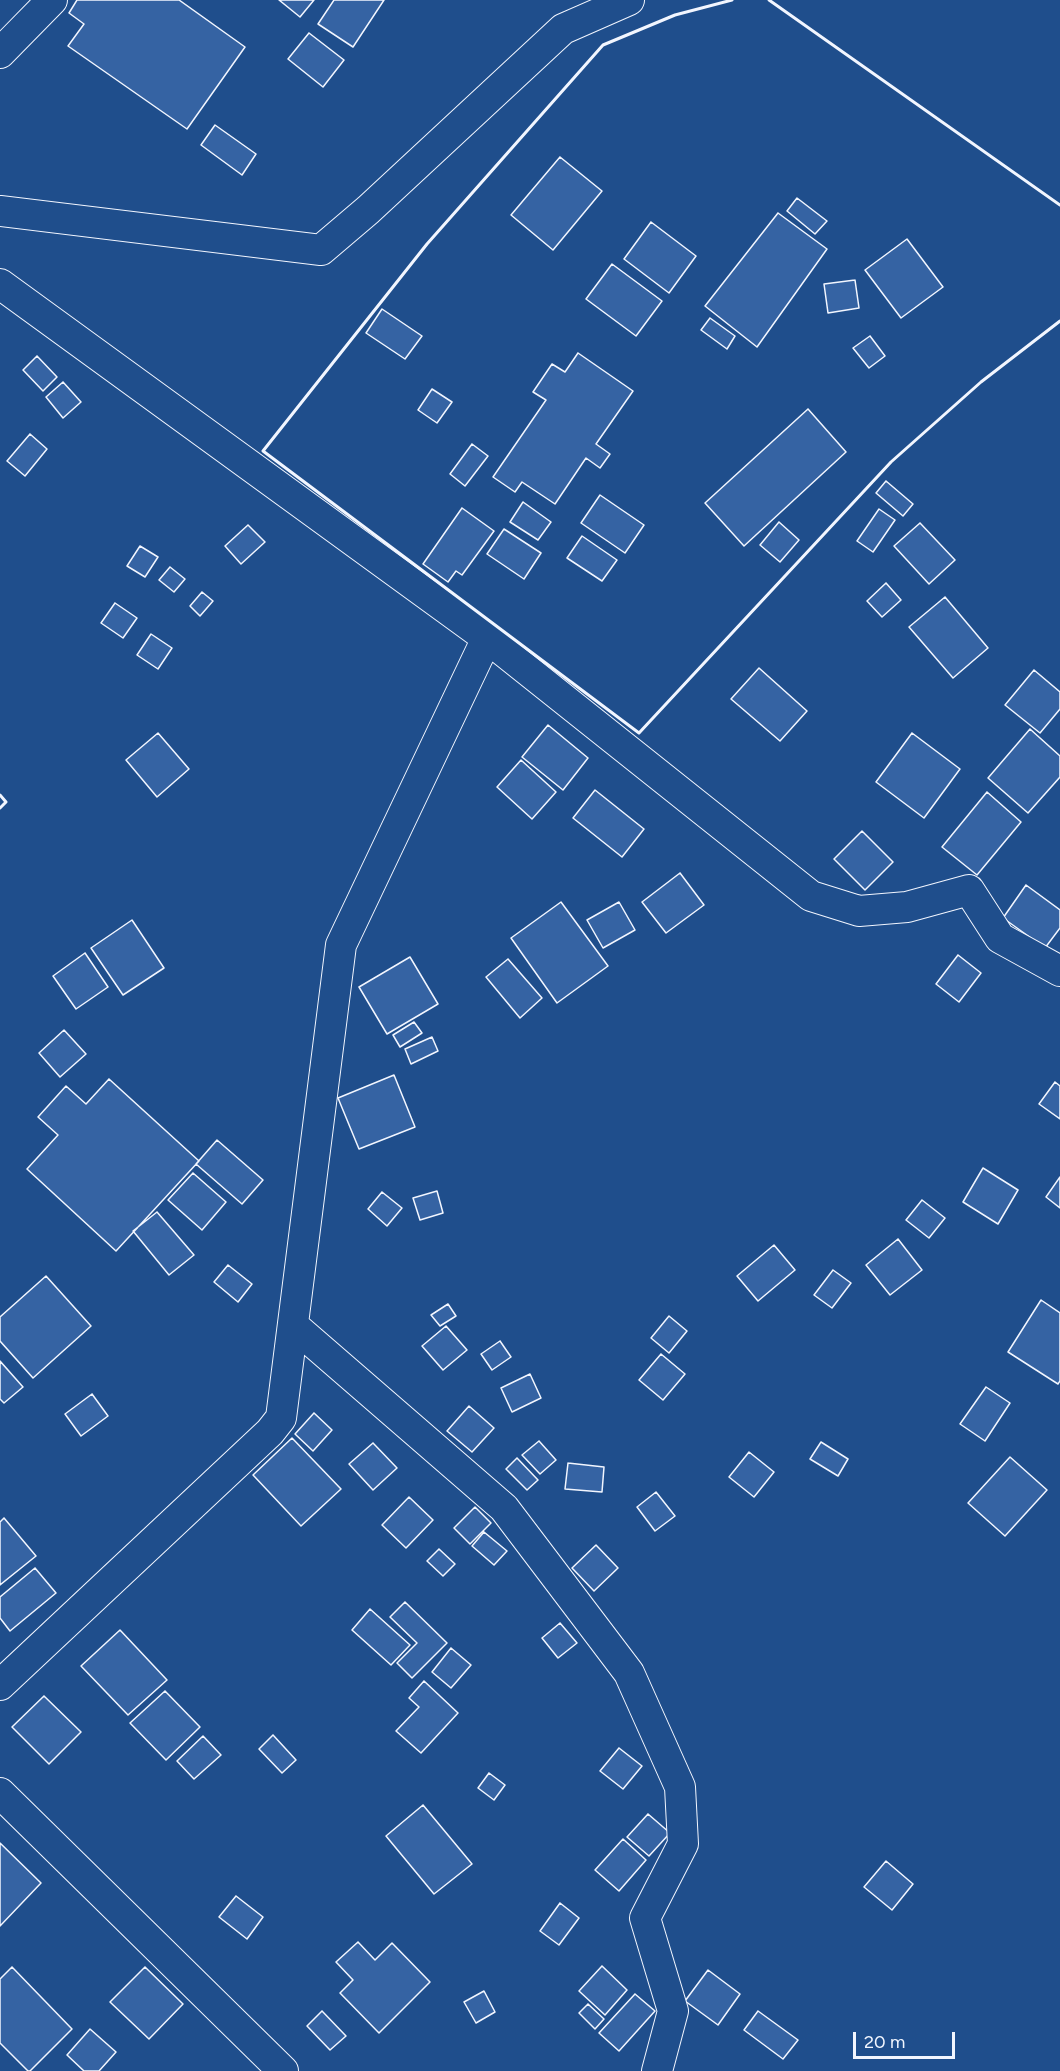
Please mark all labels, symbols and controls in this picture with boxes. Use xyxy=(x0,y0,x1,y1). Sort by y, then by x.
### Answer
scale bar xyxy=(856,2020,958,2058)
text: 20 m xyxy=(864,2031,905,2053)

